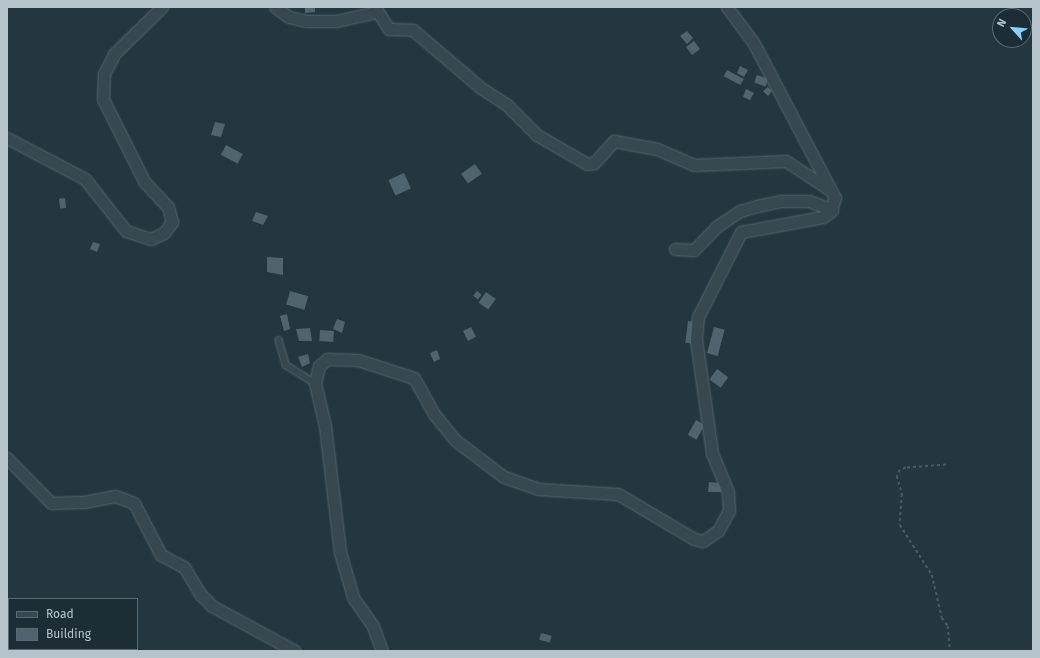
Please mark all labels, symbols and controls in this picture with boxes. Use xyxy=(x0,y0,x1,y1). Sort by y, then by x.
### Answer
north arrow xyxy=(992,8,1032,48)
text: N xyxy=(994,17,1009,29)
legend xyxy=(8,598,138,650)
text: Road xyxy=(46,607,74,621)
text: Building xyxy=(46,627,91,641)

